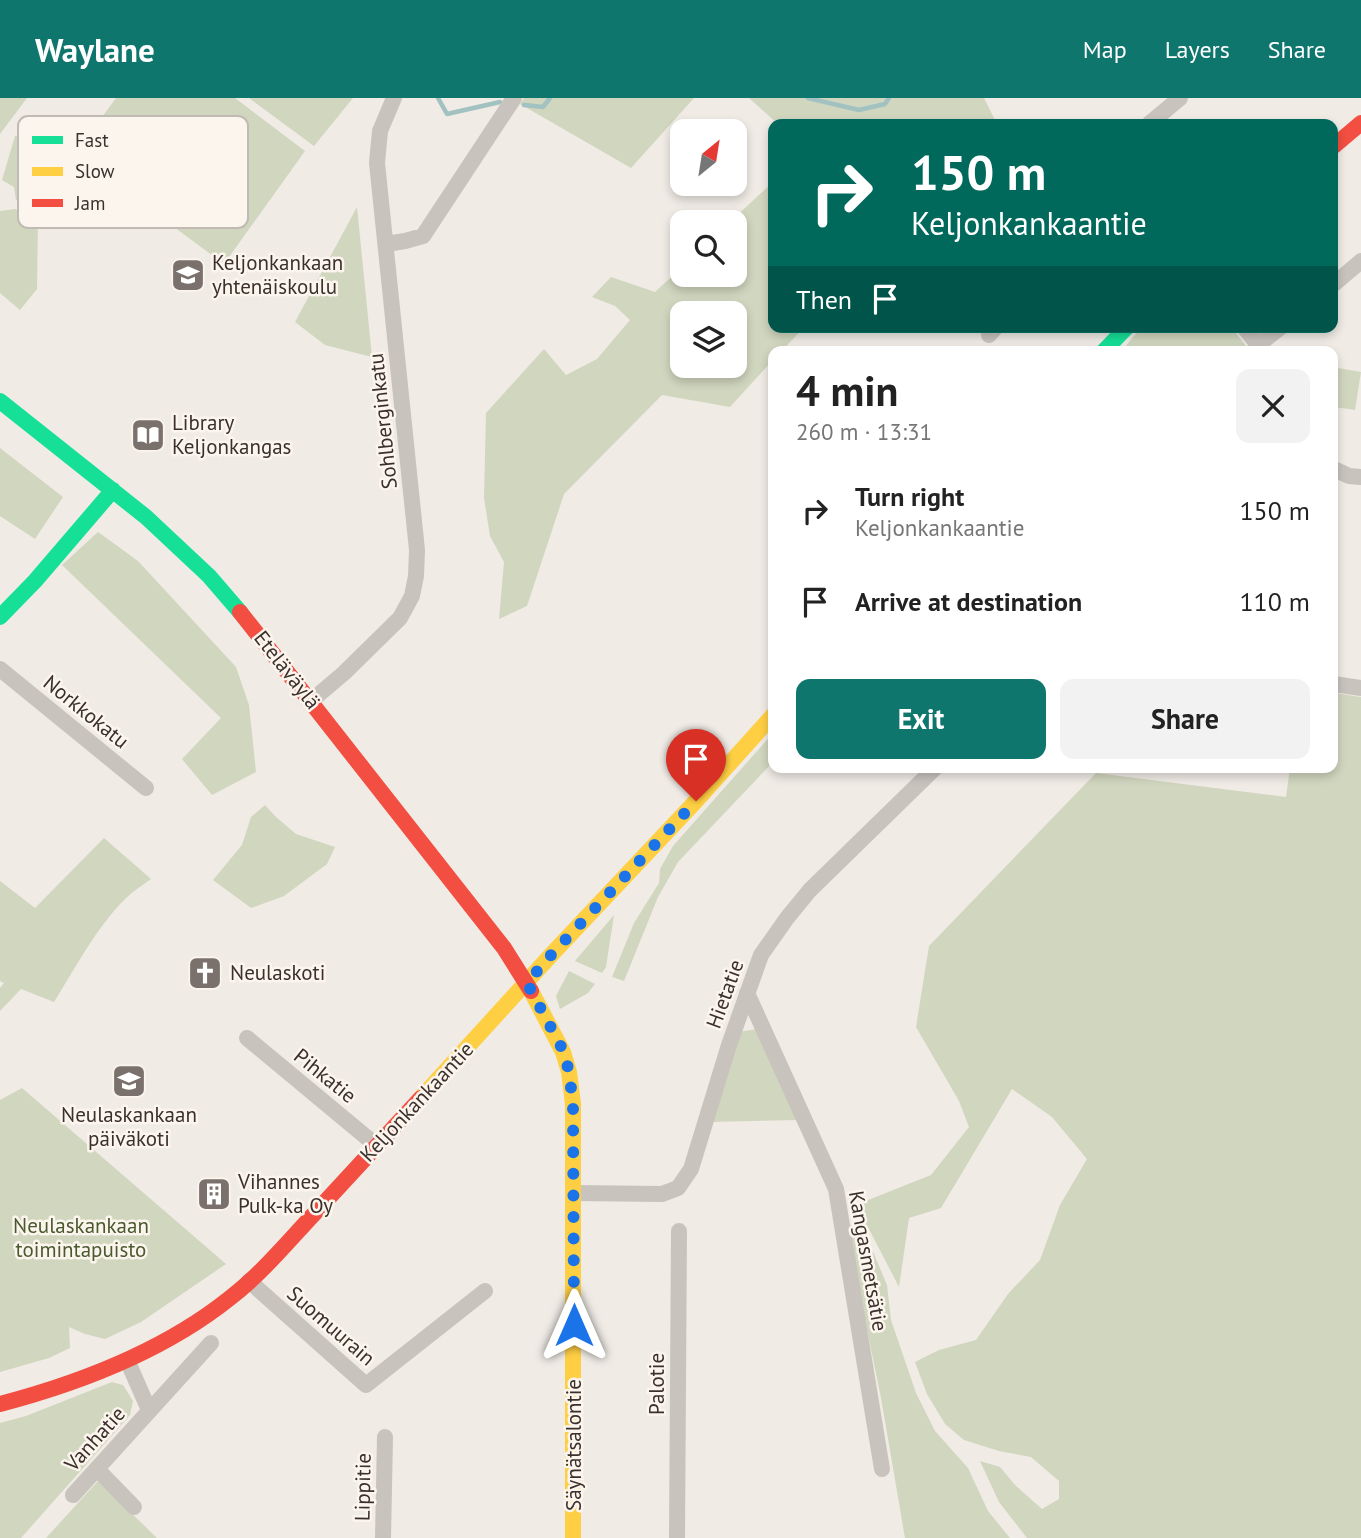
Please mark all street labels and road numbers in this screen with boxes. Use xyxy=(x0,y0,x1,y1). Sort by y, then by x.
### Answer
street label: Sohlberginkatu xyxy=(362,352,403,490)
street label: Eteläväylä xyxy=(248,625,326,714)
street label: Norkkokatu xyxy=(38,669,135,754)
street label: Hietatie xyxy=(700,956,749,1032)
street label: Keljonkankaantie xyxy=(354,1036,479,1167)
street label: Pihkatie xyxy=(289,1042,362,1109)
street label: Kangasmetsätie xyxy=(843,1189,894,1333)
street label: Suomuurain xyxy=(282,1280,381,1371)
street label: Palotie xyxy=(643,1353,670,1415)
street label: Säynätsalontie xyxy=(560,1379,587,1511)
street label: Vanhatie xyxy=(58,1401,131,1477)
street label: Lippitie xyxy=(348,1453,377,1521)

